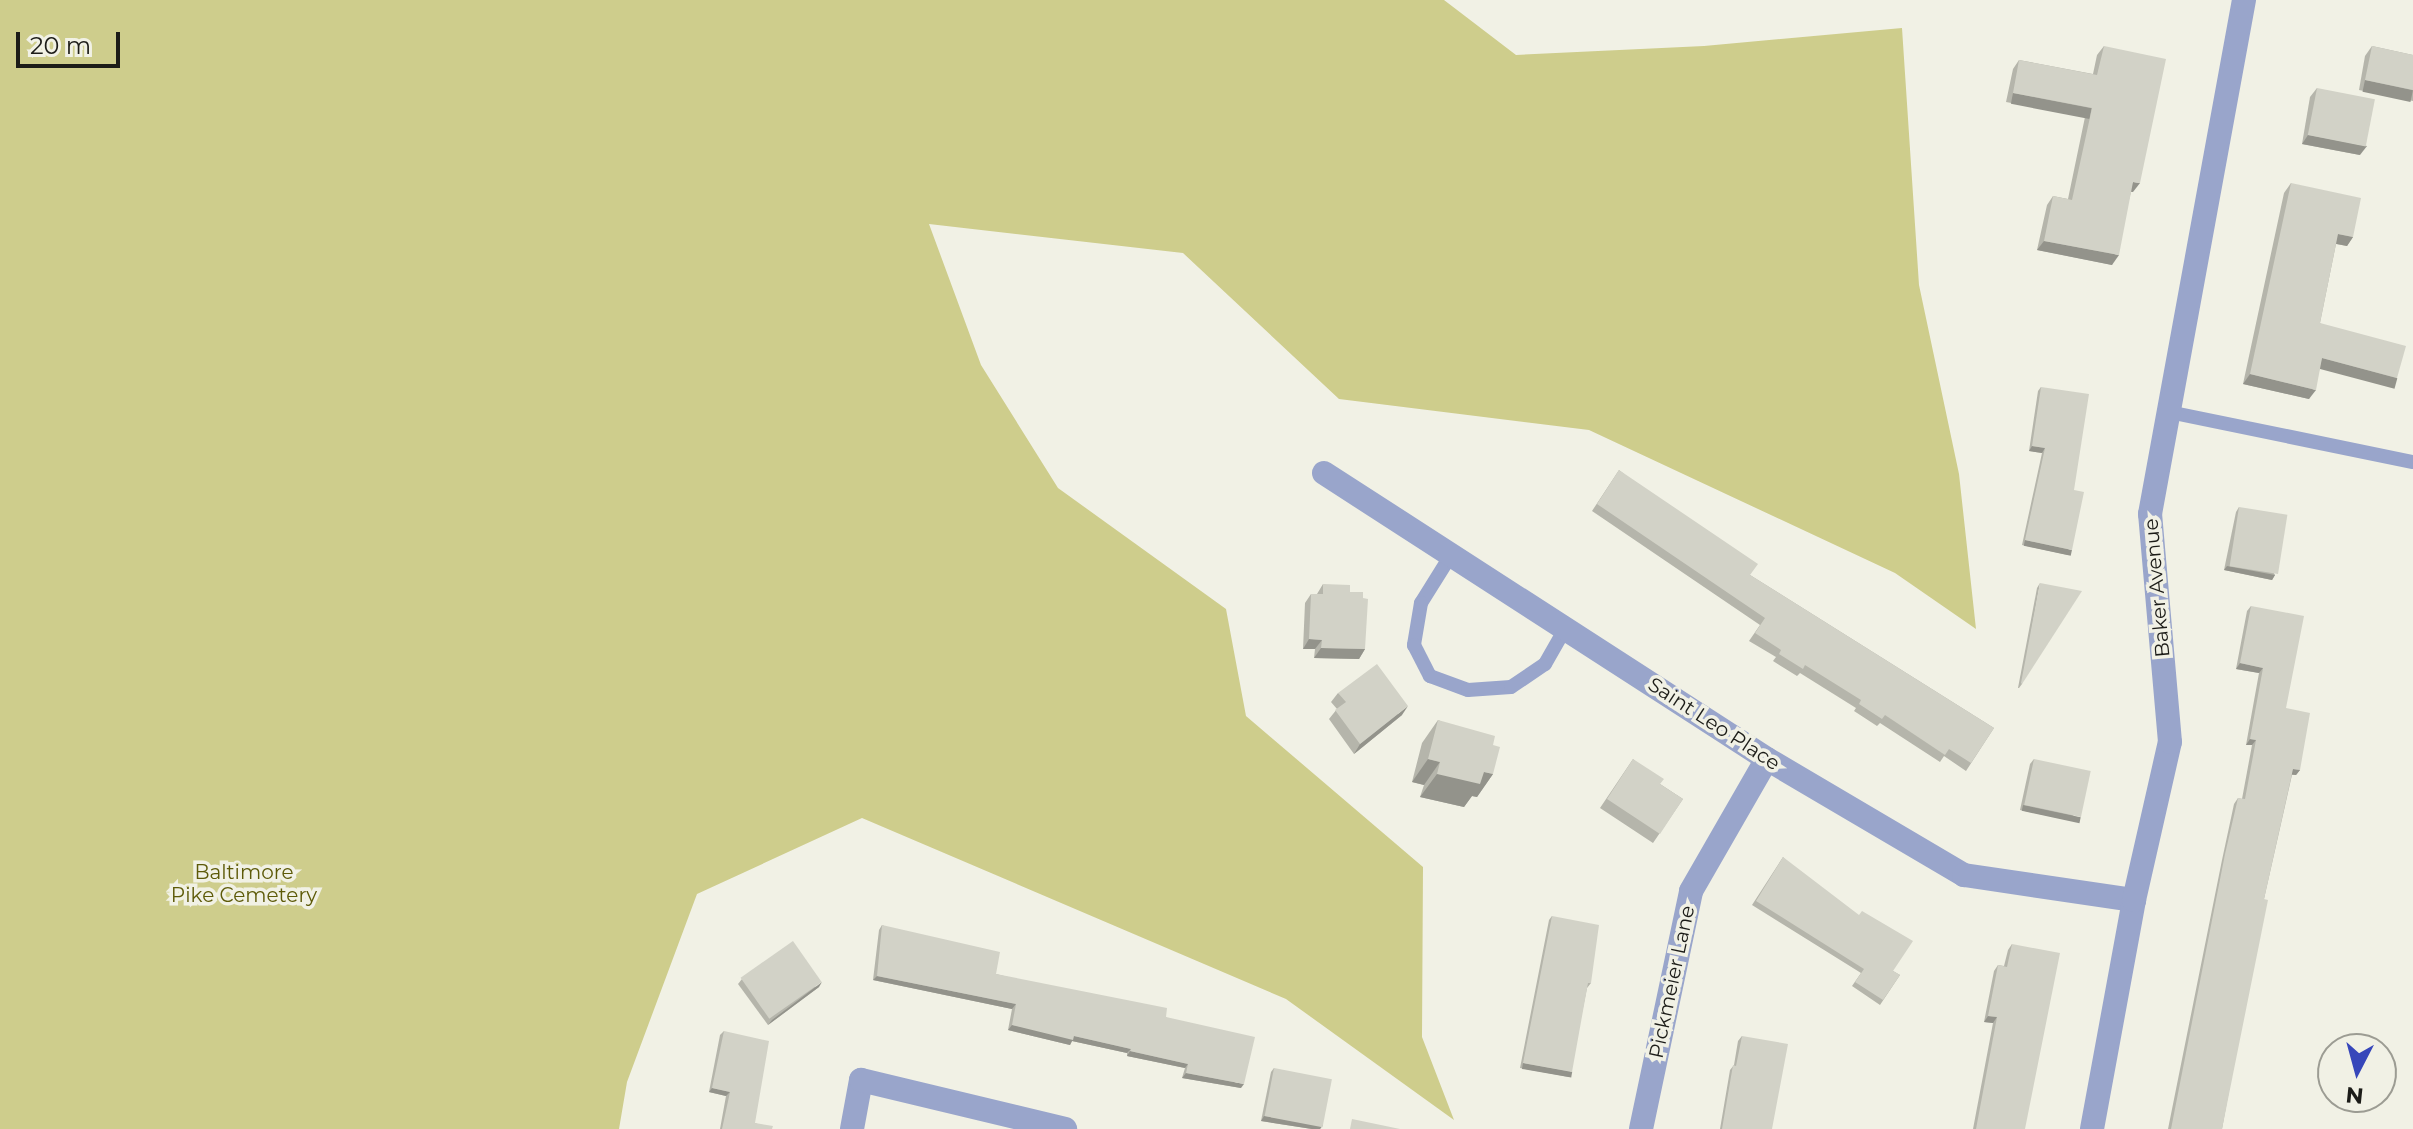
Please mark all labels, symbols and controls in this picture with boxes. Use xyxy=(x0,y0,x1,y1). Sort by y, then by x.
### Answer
scale bar xyxy=(20,16,124,66)
text: 20 m xyxy=(30,31,91,60)
street label: Baker Avenue xyxy=(2139,518,2175,658)
street label: Saint Leo Place xyxy=(1643,672,1785,776)
park label: Baltimore Pike Cemetery xyxy=(171,860,317,907)
street label: Pickmeier Lane xyxy=(1644,903,1700,1061)
north arrow xyxy=(2317,1033,2397,1113)
text: N xyxy=(2344,1081,2365,1110)

